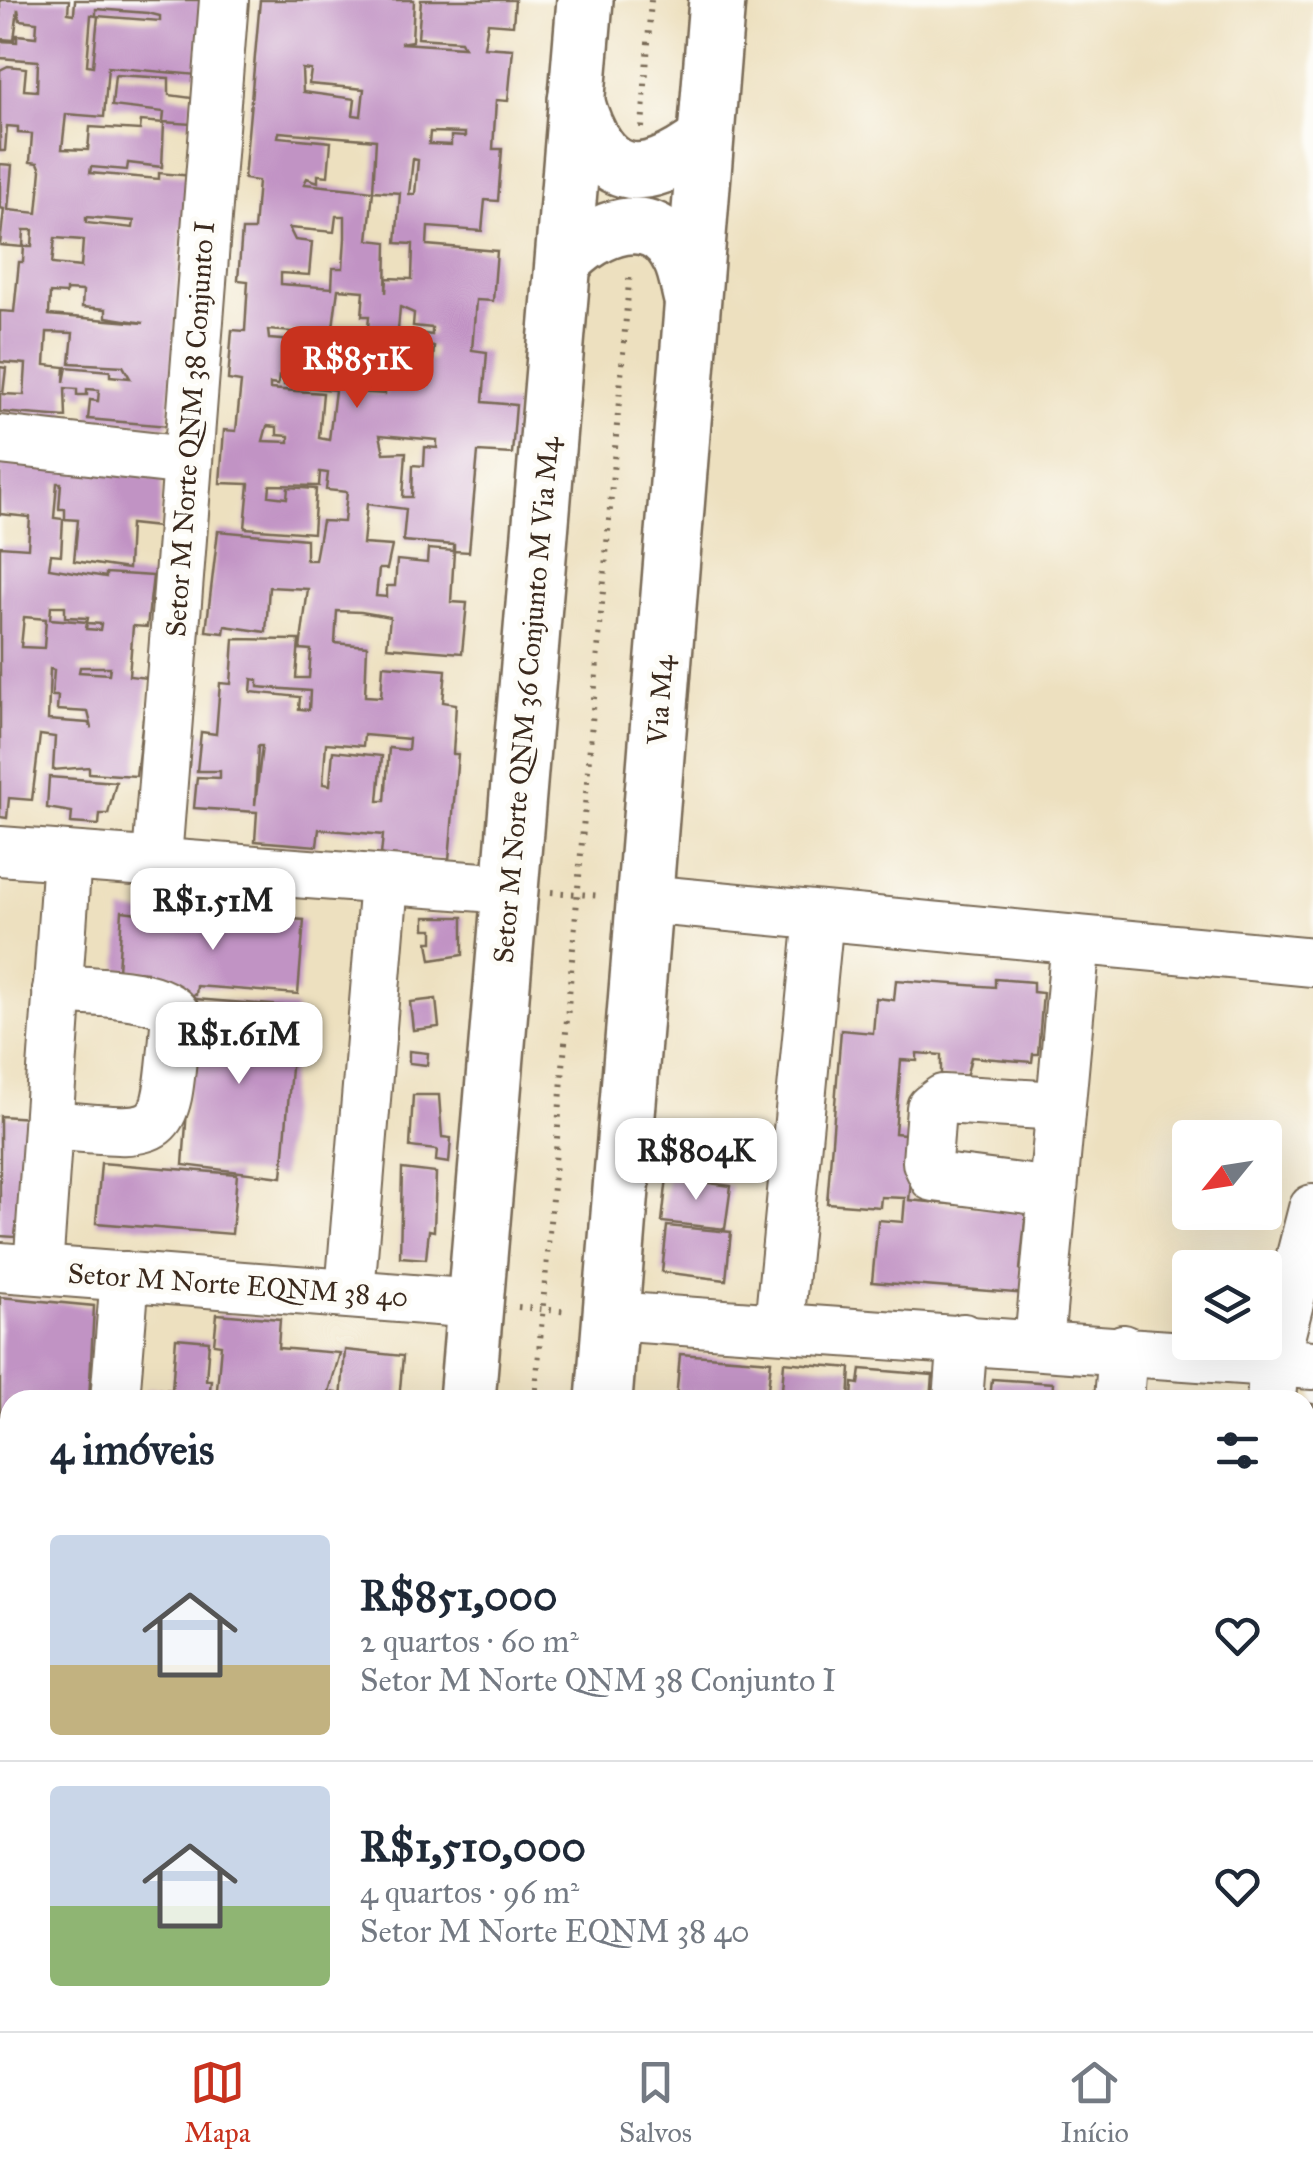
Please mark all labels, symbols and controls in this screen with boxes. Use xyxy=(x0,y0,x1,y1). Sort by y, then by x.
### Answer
street label: Setor M Norte QNM 38 Conjunto I xyxy=(158,220,222,638)
pin: R$851K xyxy=(276,326,438,411)
text: R$851K xyxy=(303,339,411,378)
street label: Setor M Norte QNM 36 Conjunto M Via M4 xyxy=(486,434,567,965)
street label: Via M4 xyxy=(639,653,681,747)
pin: R$1.51M xyxy=(121,868,305,953)
text: R$1.51M xyxy=(152,881,274,920)
pin: R$1.61M xyxy=(147,1002,331,1087)
text: R$1.61M xyxy=(178,1015,300,1054)
pin: R$804K xyxy=(615,1118,777,1203)
north arrow xyxy=(1172,1120,1282,1230)
map controls xyxy=(1172,1120,1282,1360)
text: R$804K xyxy=(637,1131,755,1170)
button: layers xyxy=(1172,1250,1282,1360)
street label: Setor M Norte EQNM 38 40 xyxy=(67,1256,409,1314)
icon: filters xyxy=(1210,1423,1265,1478)
text: 4 imóveis xyxy=(50,1424,214,1476)
text: R$851,000 xyxy=(360,1570,557,1622)
icon: home xyxy=(130,1575,250,1695)
icon: heart xyxy=(1210,1608,1265,1663)
text: 2 quartos · 60 m² xyxy=(360,1622,579,1661)
text: Setor M Norte QNM 38 Conjunto I xyxy=(360,1661,836,1700)
text: R$1,510,000 xyxy=(360,1821,586,1873)
icon: home xyxy=(130,1826,250,1946)
icon: heart xyxy=(1210,1859,1265,1914)
text: 4 quartos · 96 m² xyxy=(360,1873,579,1912)
text: Setor M Norte EQNM 38 40 xyxy=(360,1912,750,1951)
tab: Mapa xyxy=(184,2055,251,2150)
tab: Salvos xyxy=(619,2055,692,2150)
tab: Início xyxy=(1060,2055,1129,2150)

